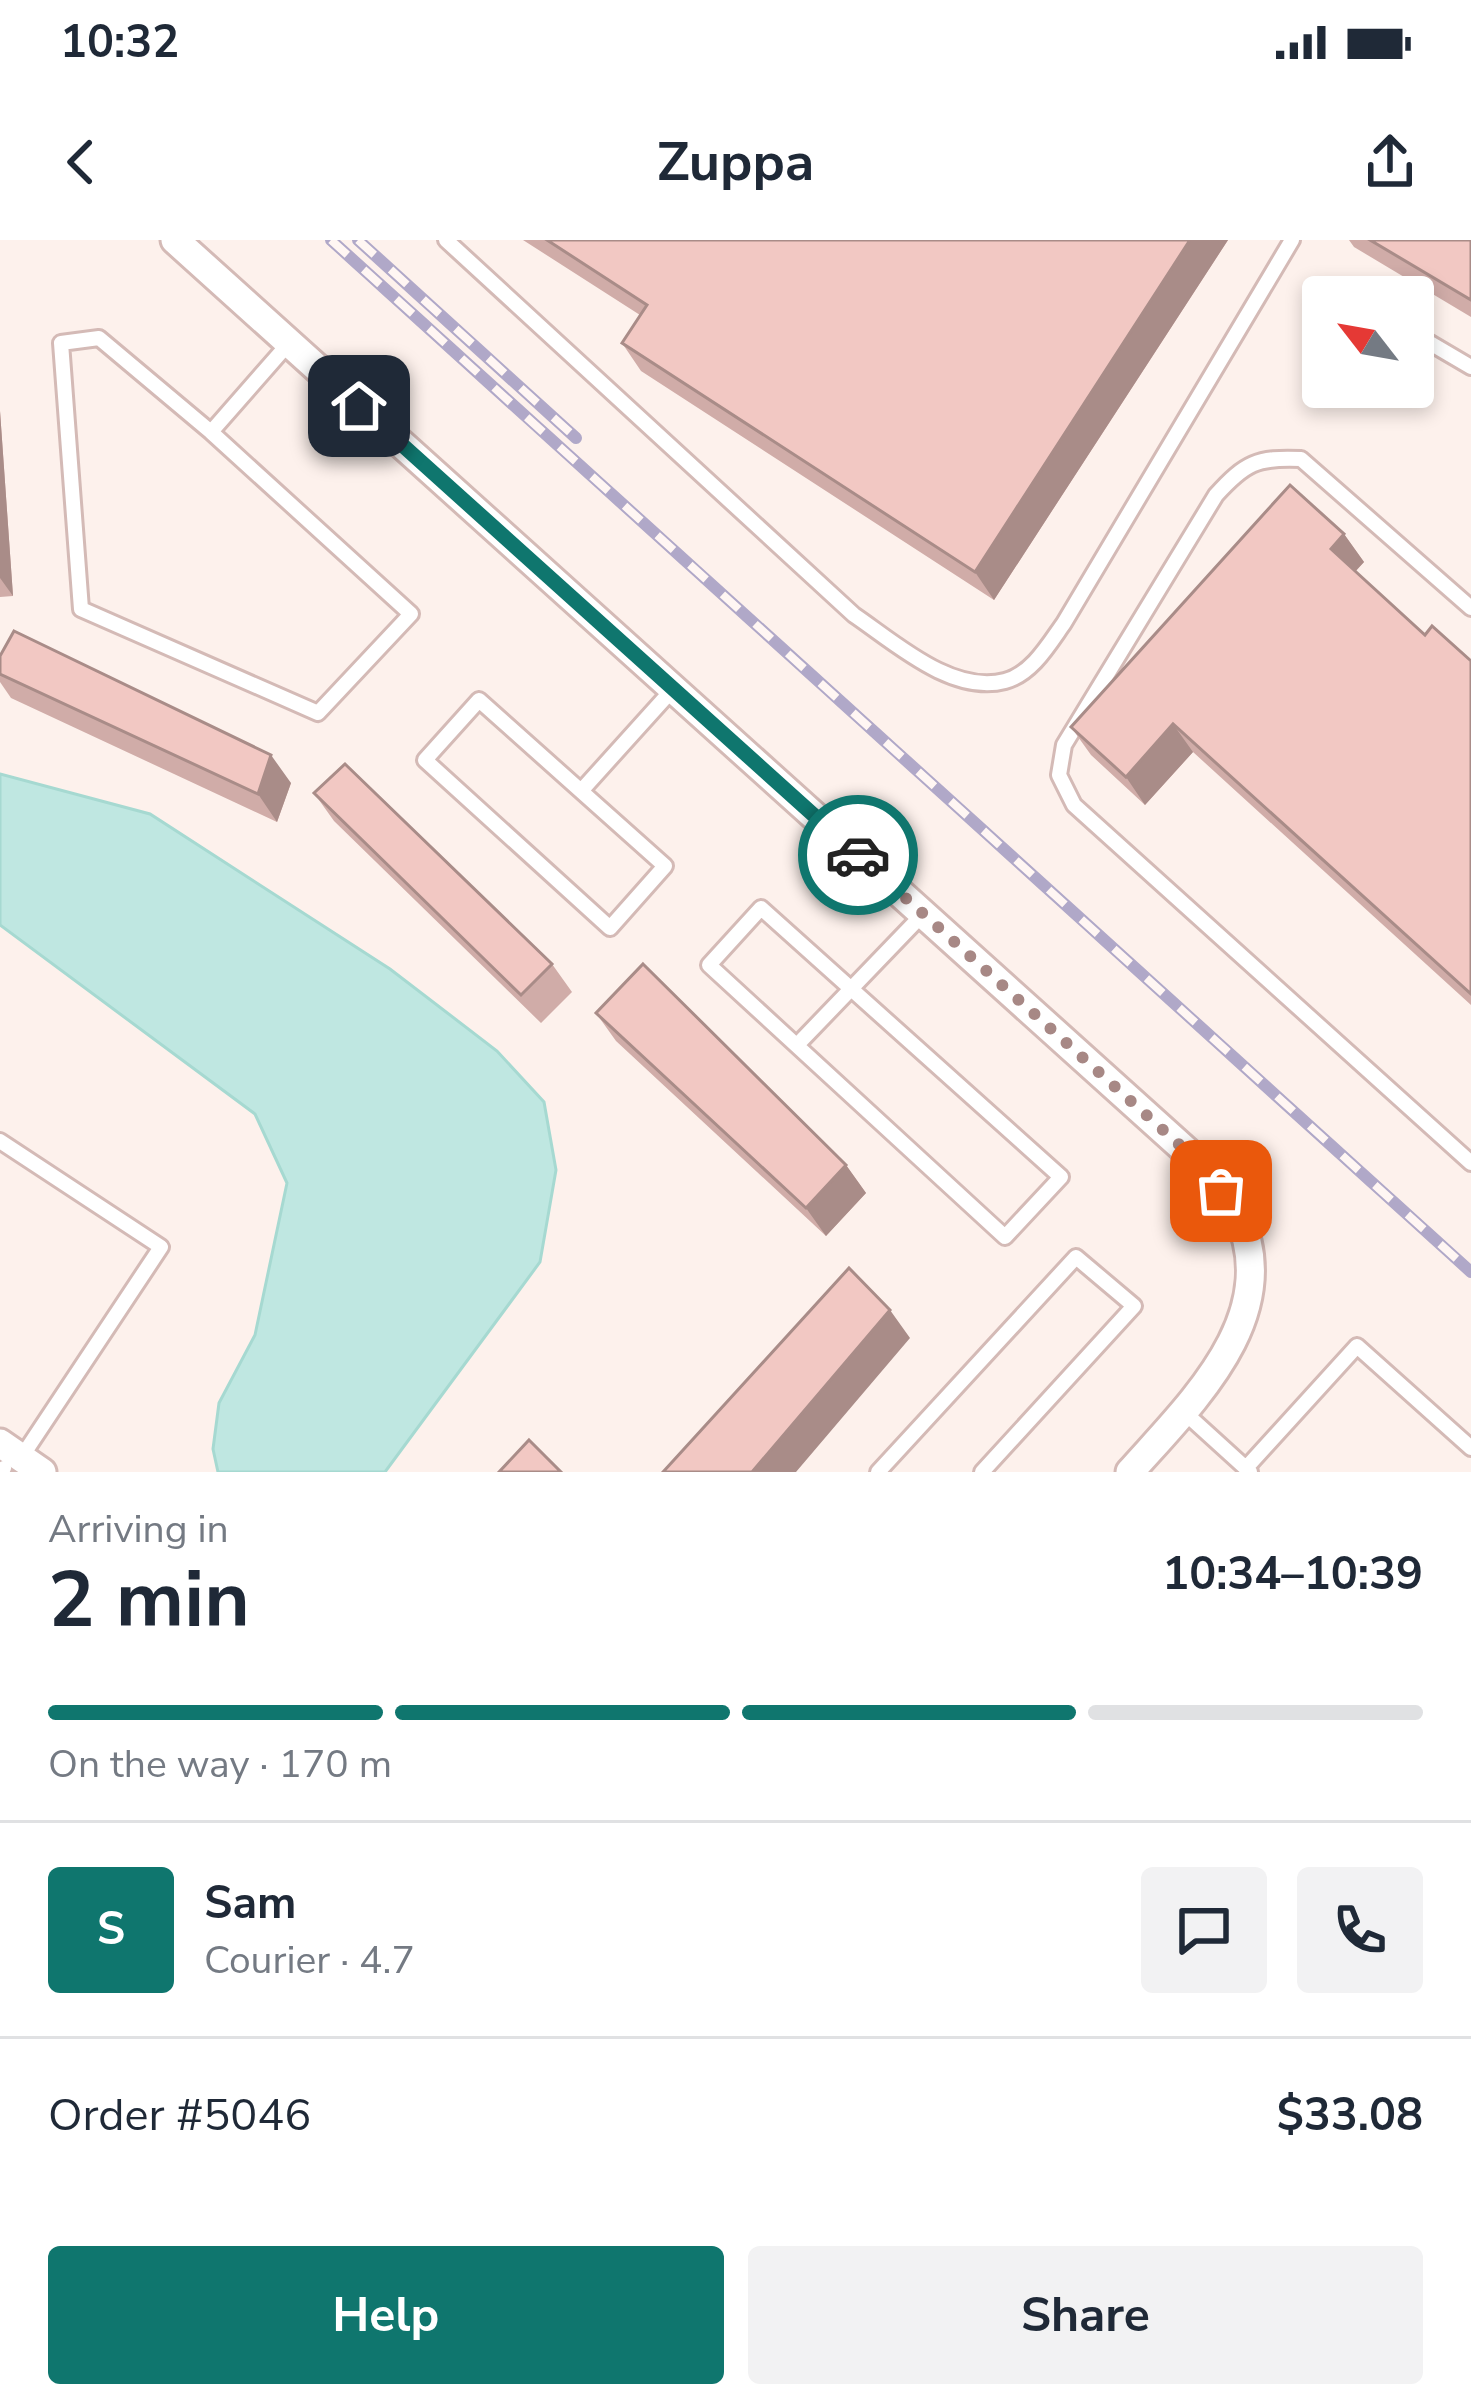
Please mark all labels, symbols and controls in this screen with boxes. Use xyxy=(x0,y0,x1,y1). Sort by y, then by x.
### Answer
text: 10:32 xyxy=(60,12,179,73)
text: Zuppa xyxy=(657,125,814,199)
icon: back xyxy=(48,129,114,195)
icon: share xyxy=(1357,129,1423,195)
north arrow xyxy=(1302,276,1434,408)
map controls xyxy=(1302,276,1434,408)
pin xyxy=(308,355,410,457)
icon: home xyxy=(326,373,392,439)
courier xyxy=(798,795,918,915)
icon: car xyxy=(825,822,891,888)
pin xyxy=(1170,1140,1272,1242)
icon: bag xyxy=(1188,1158,1254,1224)
text: Arriving in xyxy=(48,1503,229,1556)
text: 10:34–10:39 xyxy=(1162,1544,1423,1605)
text: 2 min xyxy=(48,1547,250,1654)
text: On the way · 170 m xyxy=(48,1738,392,1791)
button: chat xyxy=(1141,1867,1267,1993)
button: phone xyxy=(1297,1867,1423,1993)
text: Sam xyxy=(204,1873,296,1934)
text: S xyxy=(97,1899,125,1960)
text: Courier · 4.7 xyxy=(204,1934,415,1987)
text: Order #5046 xyxy=(48,2085,311,2146)
text: $33.08 xyxy=(1277,2085,1423,2146)
button: Help xyxy=(48,2246,724,2384)
button: Share xyxy=(748,2246,1423,2384)

